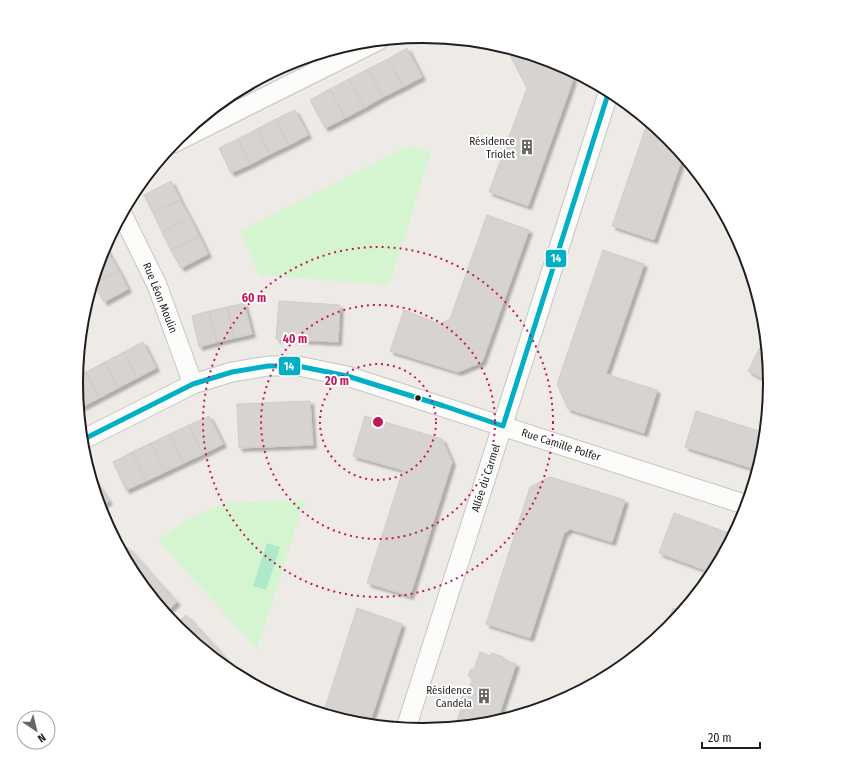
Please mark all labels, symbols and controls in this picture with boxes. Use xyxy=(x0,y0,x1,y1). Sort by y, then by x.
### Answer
place label: Résidence Triolet xyxy=(469,135,515,161)
building icon: Résidence Triolet xyxy=(518,138,536,156)
line badge: 14 xyxy=(545,249,567,268)
text: 14 xyxy=(551,252,561,265)
street label: Rue Léon Moulin xyxy=(140,261,180,335)
text: 60 m xyxy=(242,291,266,305)
text: 40 m xyxy=(283,332,307,346)
line badge: 14 xyxy=(278,356,301,376)
text: 14 xyxy=(284,360,294,373)
text: 20 m xyxy=(324,374,349,388)
unlabelled marker xyxy=(413,393,423,403)
centre of rings xyxy=(371,415,385,429)
street label: Rue Camille Polfer xyxy=(520,426,602,464)
street label: Allée du Carmel xyxy=(469,442,503,514)
place label: Résidence Candela xyxy=(426,684,472,710)
building icon: Résidence Candela xyxy=(475,687,493,705)
north arrow xyxy=(16,710,56,750)
scale bar xyxy=(702,724,760,750)
text: N xyxy=(35,731,48,745)
text: 20 m xyxy=(708,731,732,745)

